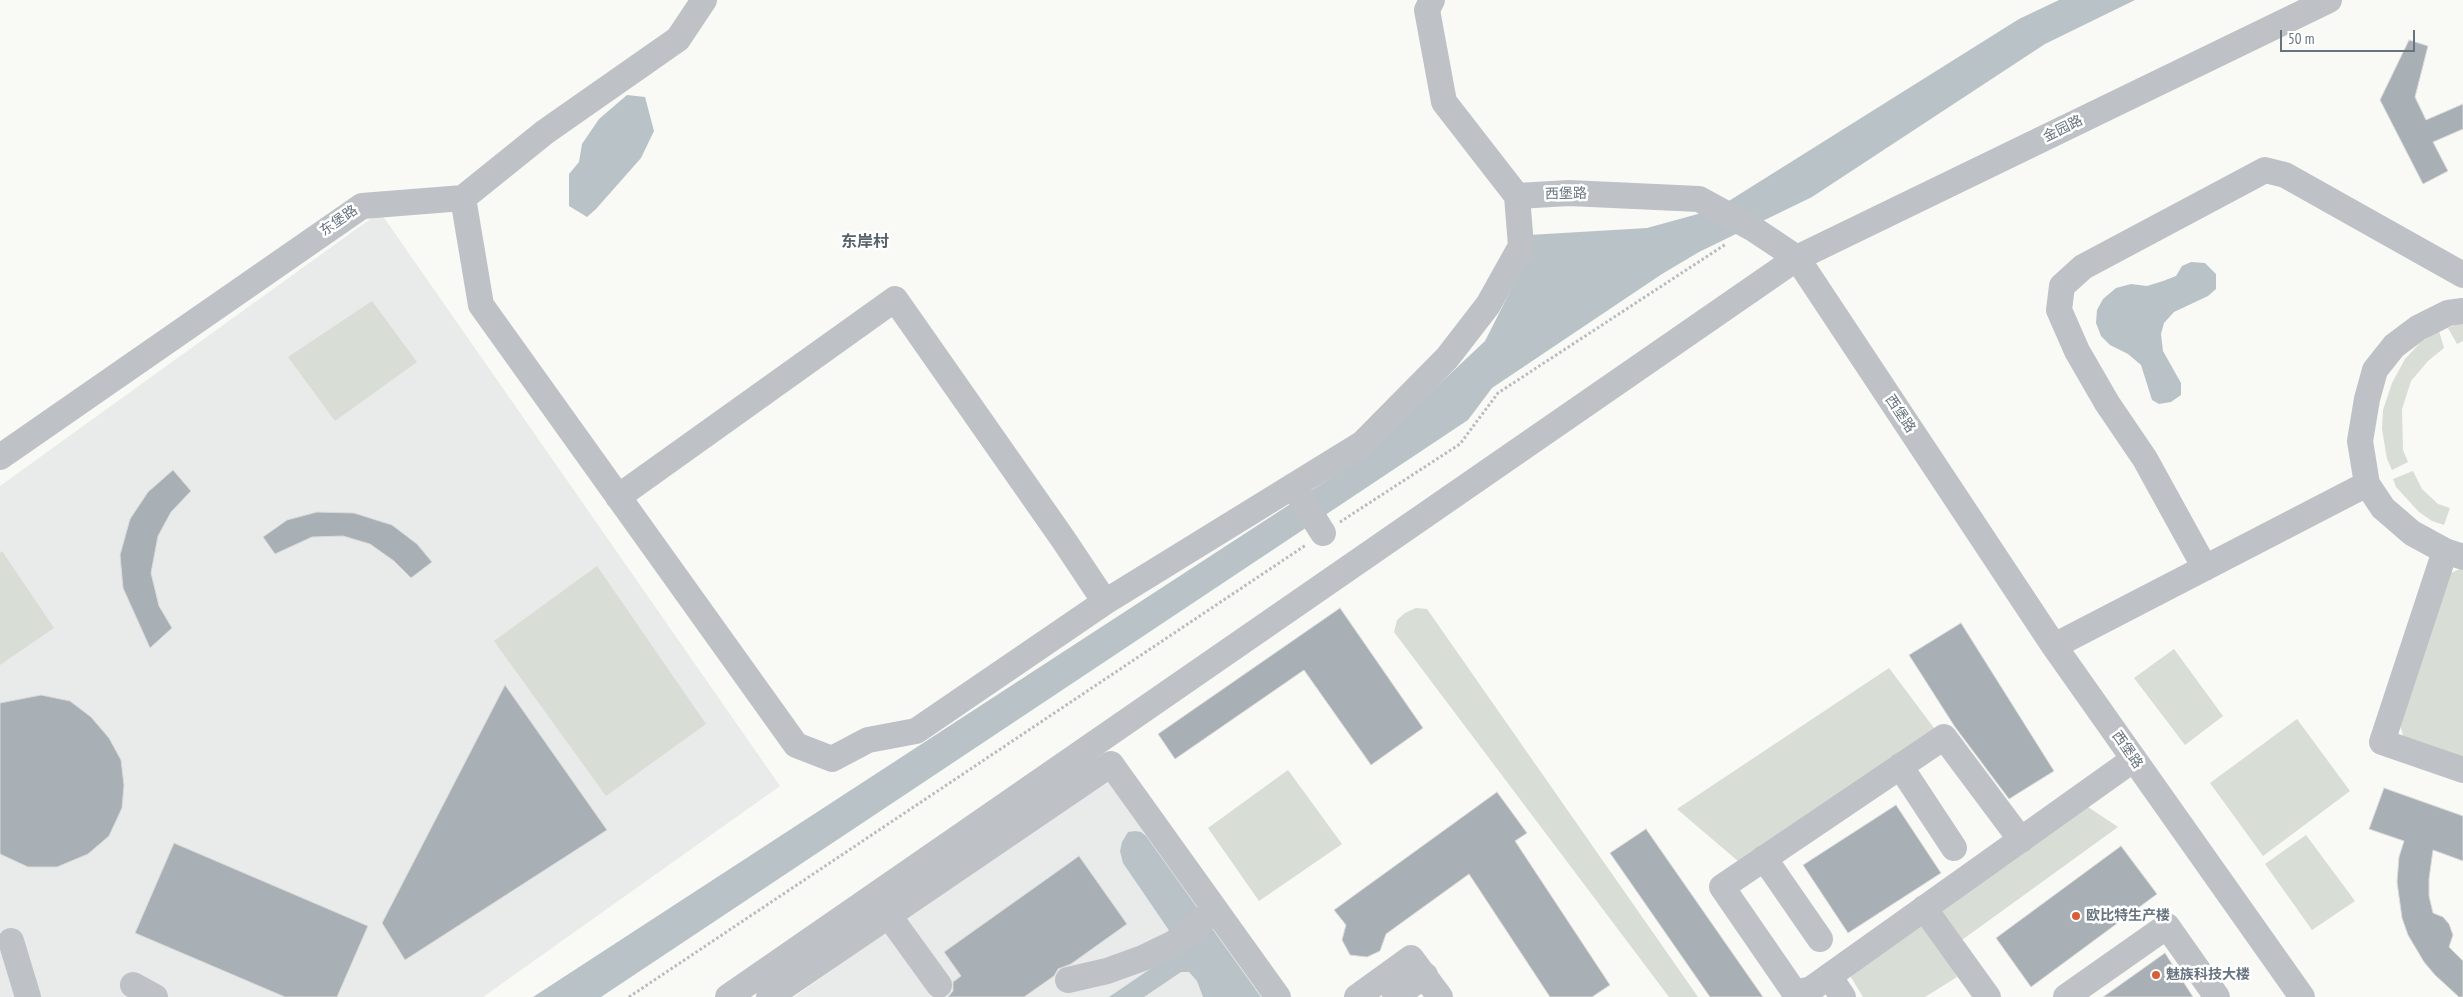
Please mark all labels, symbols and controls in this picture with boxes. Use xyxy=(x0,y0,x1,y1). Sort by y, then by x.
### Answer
scale bar xyxy=(2283,20,2418,52)
text: 50 m xyxy=(2288,29,2314,48)
street label: 金园路 xyxy=(2040,112,2086,146)
street label: 西堡路 xyxy=(1545,185,1587,203)
street label: 东堡路 xyxy=(317,202,361,240)
district label: 东岸村 xyxy=(841,232,889,252)
street label: 西堡路 xyxy=(1881,392,1919,436)
street label: 西堡路 xyxy=(2108,728,2146,772)
place label: 欧比特生产楼 xyxy=(2086,908,2170,924)
marker: 欧比特生产楼 xyxy=(2070,910,2082,922)
place label: 魅族科技大楼 xyxy=(2166,967,2250,983)
marker: 魅族科技大楼 xyxy=(2150,969,2162,981)

